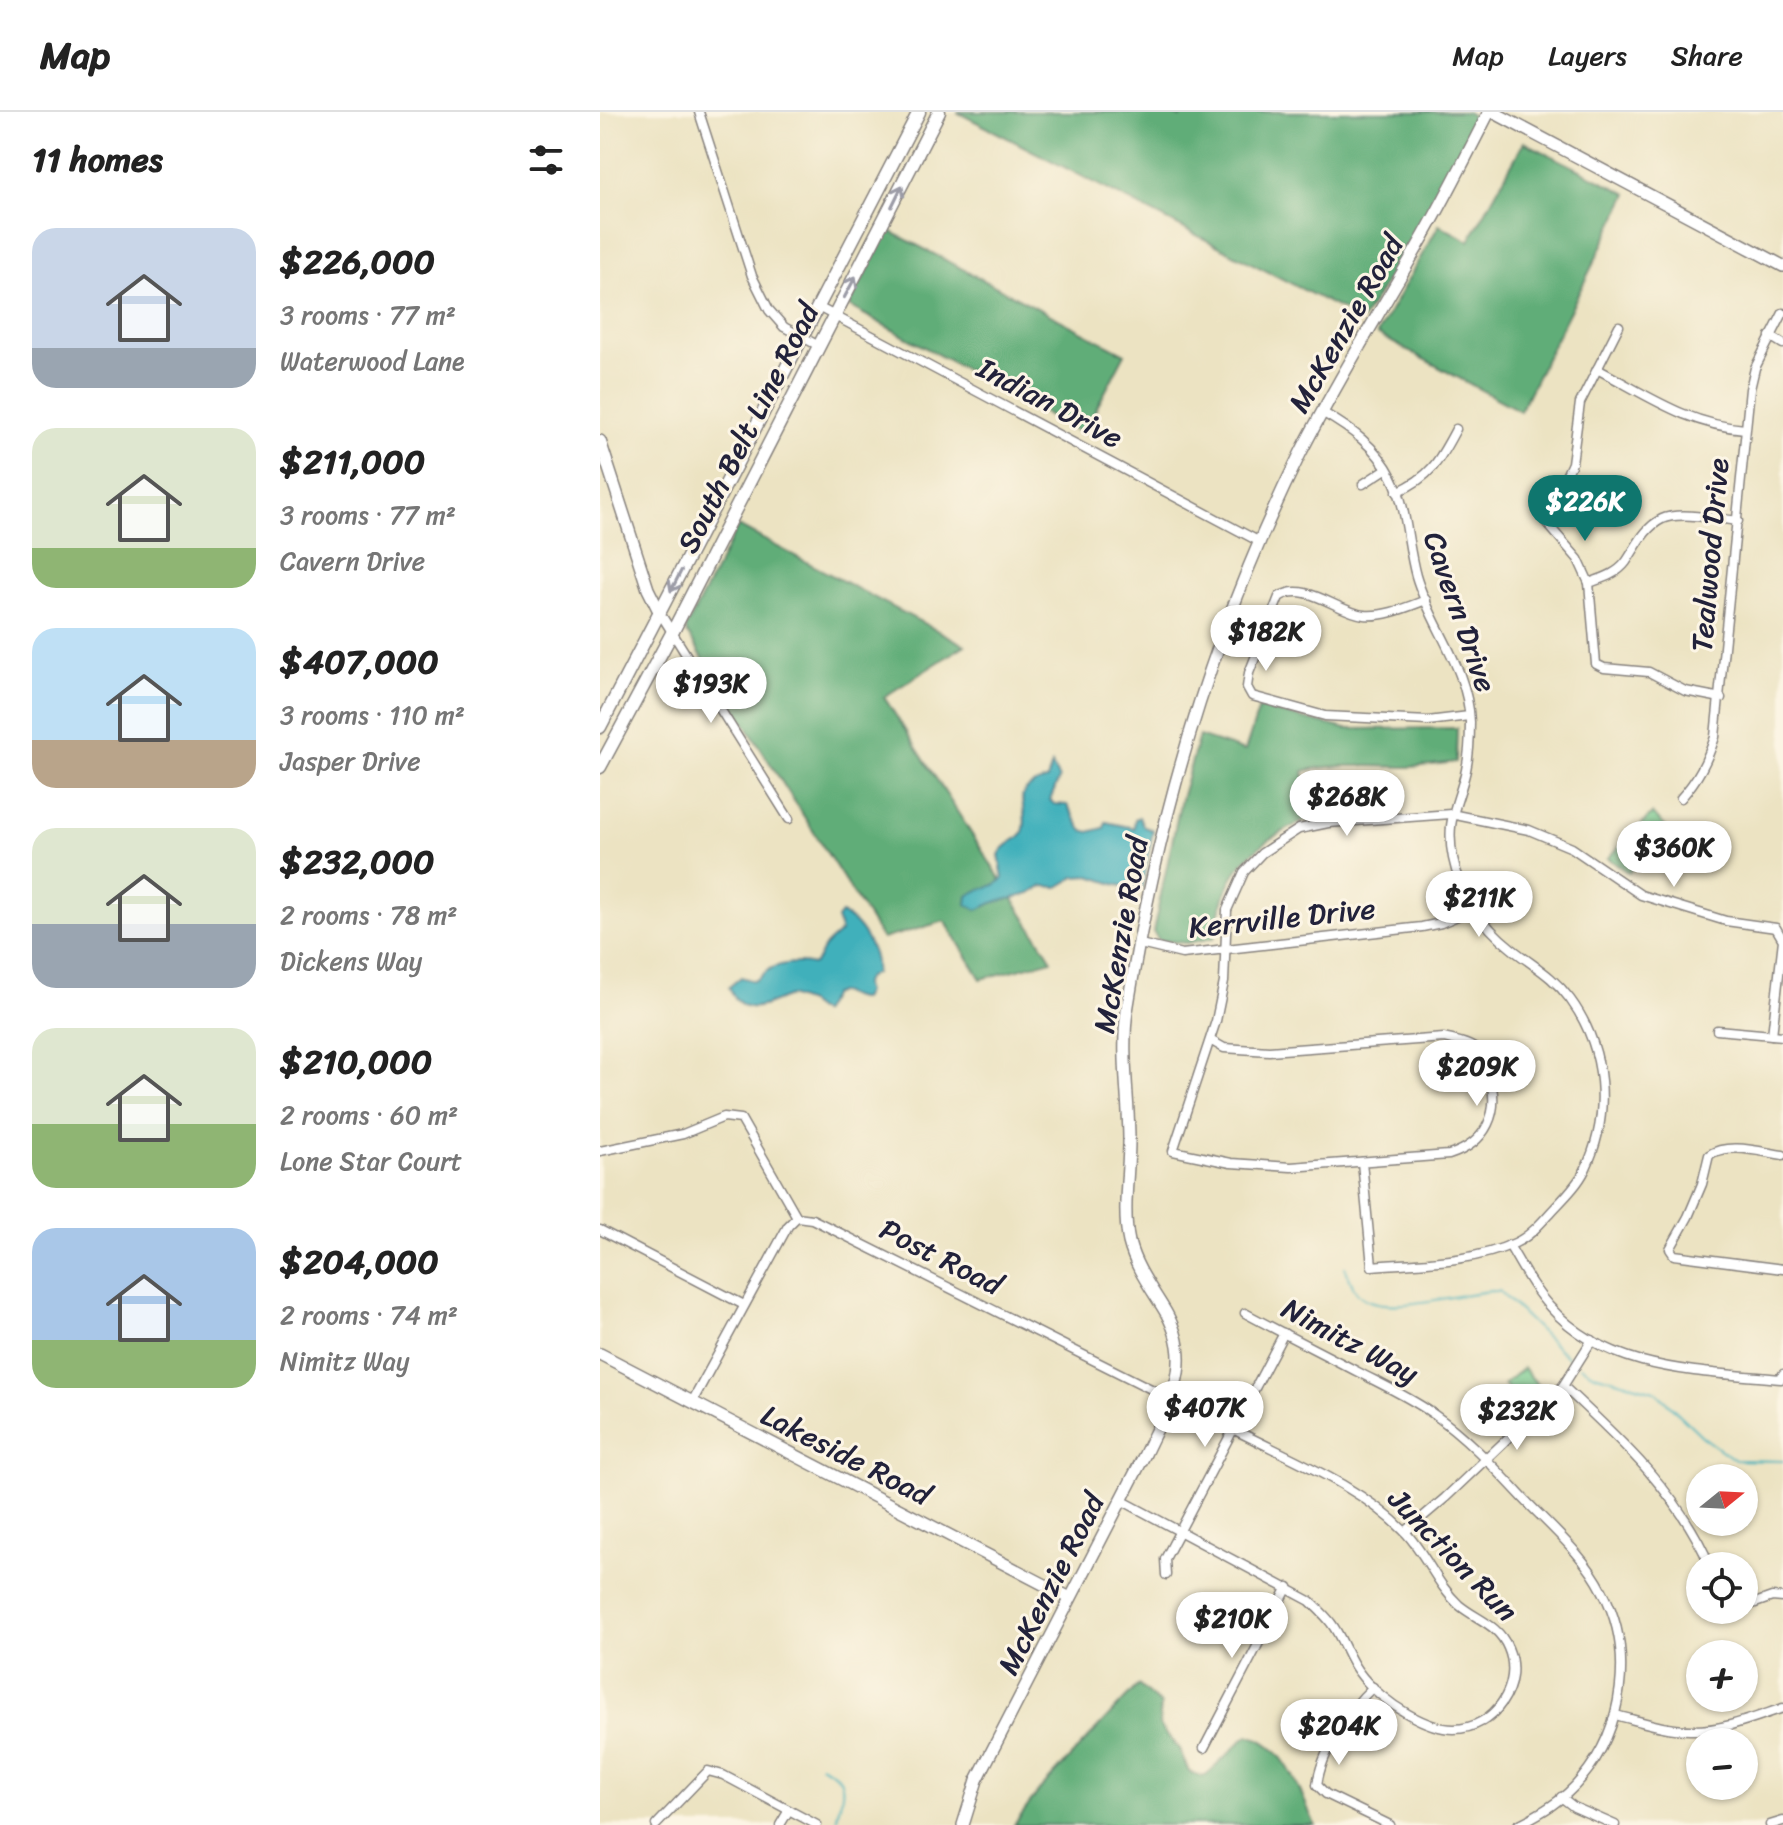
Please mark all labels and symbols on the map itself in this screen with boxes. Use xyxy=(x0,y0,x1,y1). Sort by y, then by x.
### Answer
one-way arrow xyxy=(890,184,905,208)
street label: McKenzie Road xyxy=(1273,223,1420,423)
one-way arrow xyxy=(842,276,858,299)
street label: South Belt Line Road xyxy=(661,291,836,563)
street label: Indian Drive xyxy=(966,341,1133,464)
street label: Tealwood Drive xyxy=(1675,456,1745,654)
pin: $226K xyxy=(1529,475,1641,543)
street label: Cavern Drive xyxy=(1407,524,1513,700)
one-way arrow xyxy=(668,569,683,593)
pin: $182K xyxy=(1210,605,1322,673)
pin: $193K xyxy=(655,657,767,725)
pin: $268K xyxy=(1291,770,1403,838)
pin: $360K xyxy=(1618,821,1730,889)
street label: McKenzie Road xyxy=(1077,830,1165,1037)
pin: $211K xyxy=(1423,871,1535,939)
street label: Kerrville Drive xyxy=(1186,881,1378,955)
pin: $209K xyxy=(1421,1040,1533,1108)
street label: Post Road xyxy=(870,1203,1014,1312)
street label: Nimitz Way xyxy=(1271,1282,1429,1400)
pin: $407K xyxy=(1149,1381,1261,1449)
pin: $232K xyxy=(1461,1384,1573,1452)
street label: Lakeside Road xyxy=(751,1389,943,1522)
north arrow xyxy=(1686,1464,1758,1536)
street label: Junction Run xyxy=(1374,1474,1532,1635)
street label: McKenzie Road xyxy=(982,1481,1121,1685)
pin: $210K xyxy=(1176,1592,1288,1660)
pin: $204K xyxy=(1283,1699,1395,1767)

